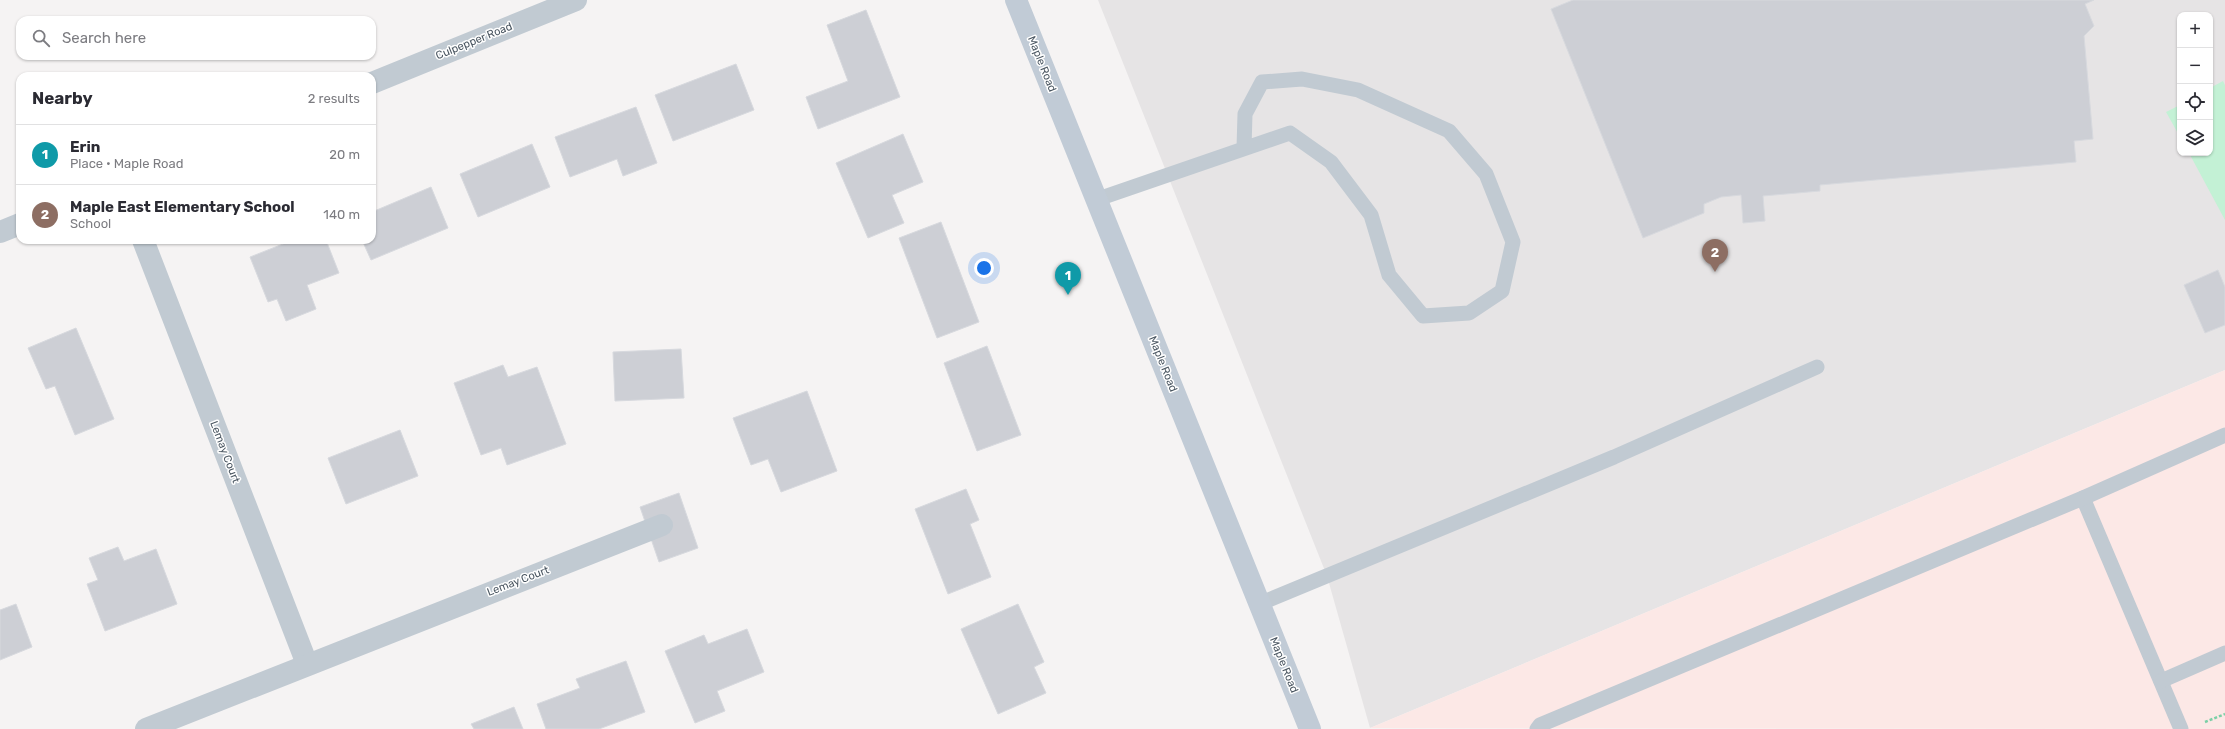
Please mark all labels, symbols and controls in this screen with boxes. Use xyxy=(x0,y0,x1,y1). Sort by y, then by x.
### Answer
map controls xyxy=(2177,12,2213,156)
button: + xyxy=(2177,12,2213,48)
search box xyxy=(16,16,376,60)
street label: Culpepper Road xyxy=(434,20,514,62)
icon: search xyxy=(30,27,52,49)
text: Search here xyxy=(62,29,146,47)
street label: Maple Road xyxy=(1025,34,1059,94)
button: − xyxy=(2177,48,2213,84)
button: locate xyxy=(2177,84,2213,120)
text: Nearby xyxy=(32,88,93,108)
text: 2 results xyxy=(308,91,360,106)
button: layers xyxy=(2177,120,2213,156)
text: Erin xyxy=(70,138,100,156)
text: 1 xyxy=(42,147,48,162)
text: 20 m xyxy=(329,147,360,162)
text: Place · Maple Road xyxy=(70,156,183,171)
text: Maple East Elementary School xyxy=(70,198,295,216)
text: 2 xyxy=(41,207,49,222)
text: 140 m xyxy=(323,207,360,222)
text: School xyxy=(70,216,111,231)
pin: 2 xyxy=(1702,239,1728,272)
your location xyxy=(974,258,994,278)
pin: 1 xyxy=(1055,262,1081,295)
street label: Maple Road xyxy=(1146,334,1180,394)
street label: Lemay Court xyxy=(207,419,243,485)
street label: Lemay Court xyxy=(485,563,551,599)
street label: Maple Road xyxy=(1267,635,1301,695)

